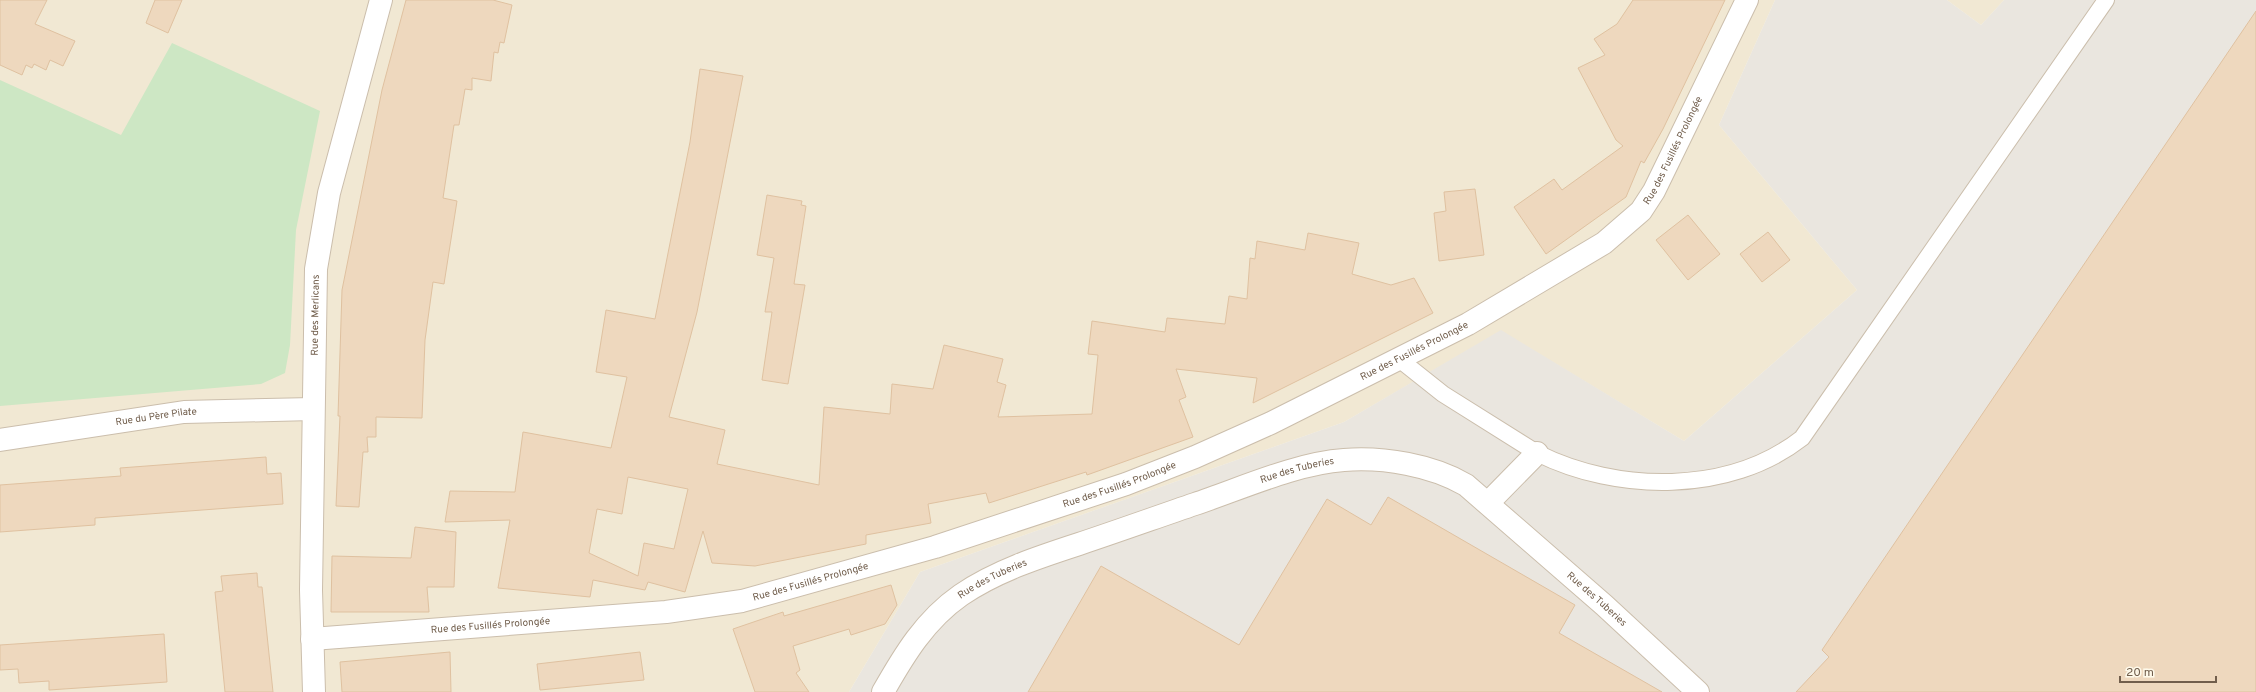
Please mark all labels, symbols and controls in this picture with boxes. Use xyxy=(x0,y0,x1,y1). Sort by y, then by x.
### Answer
street label: Rue des Fusillés Prolongée xyxy=(1640,94,1706,207)
street label: Rue des Merlicans xyxy=(308,274,322,356)
street label: Rue des Fusillés Prolongée xyxy=(1358,318,1471,384)
street label: Rue du Père Pilate xyxy=(115,405,197,429)
street label: Rue des Tuberies xyxy=(1258,454,1335,486)
street label: Rue des Fusillés Prolongée xyxy=(1061,458,1178,511)
street label: Rue des Tuberies xyxy=(955,556,1029,602)
street label: Rue des Fusillés Prolongée xyxy=(751,559,870,604)
street label: Rue des Tuberies xyxy=(1564,569,1630,630)
street label: Rue des Fusillés Prolongée xyxy=(430,614,551,636)
scale bar xyxy=(2120,658,2216,684)
text: 20 m xyxy=(2126,665,2154,681)

